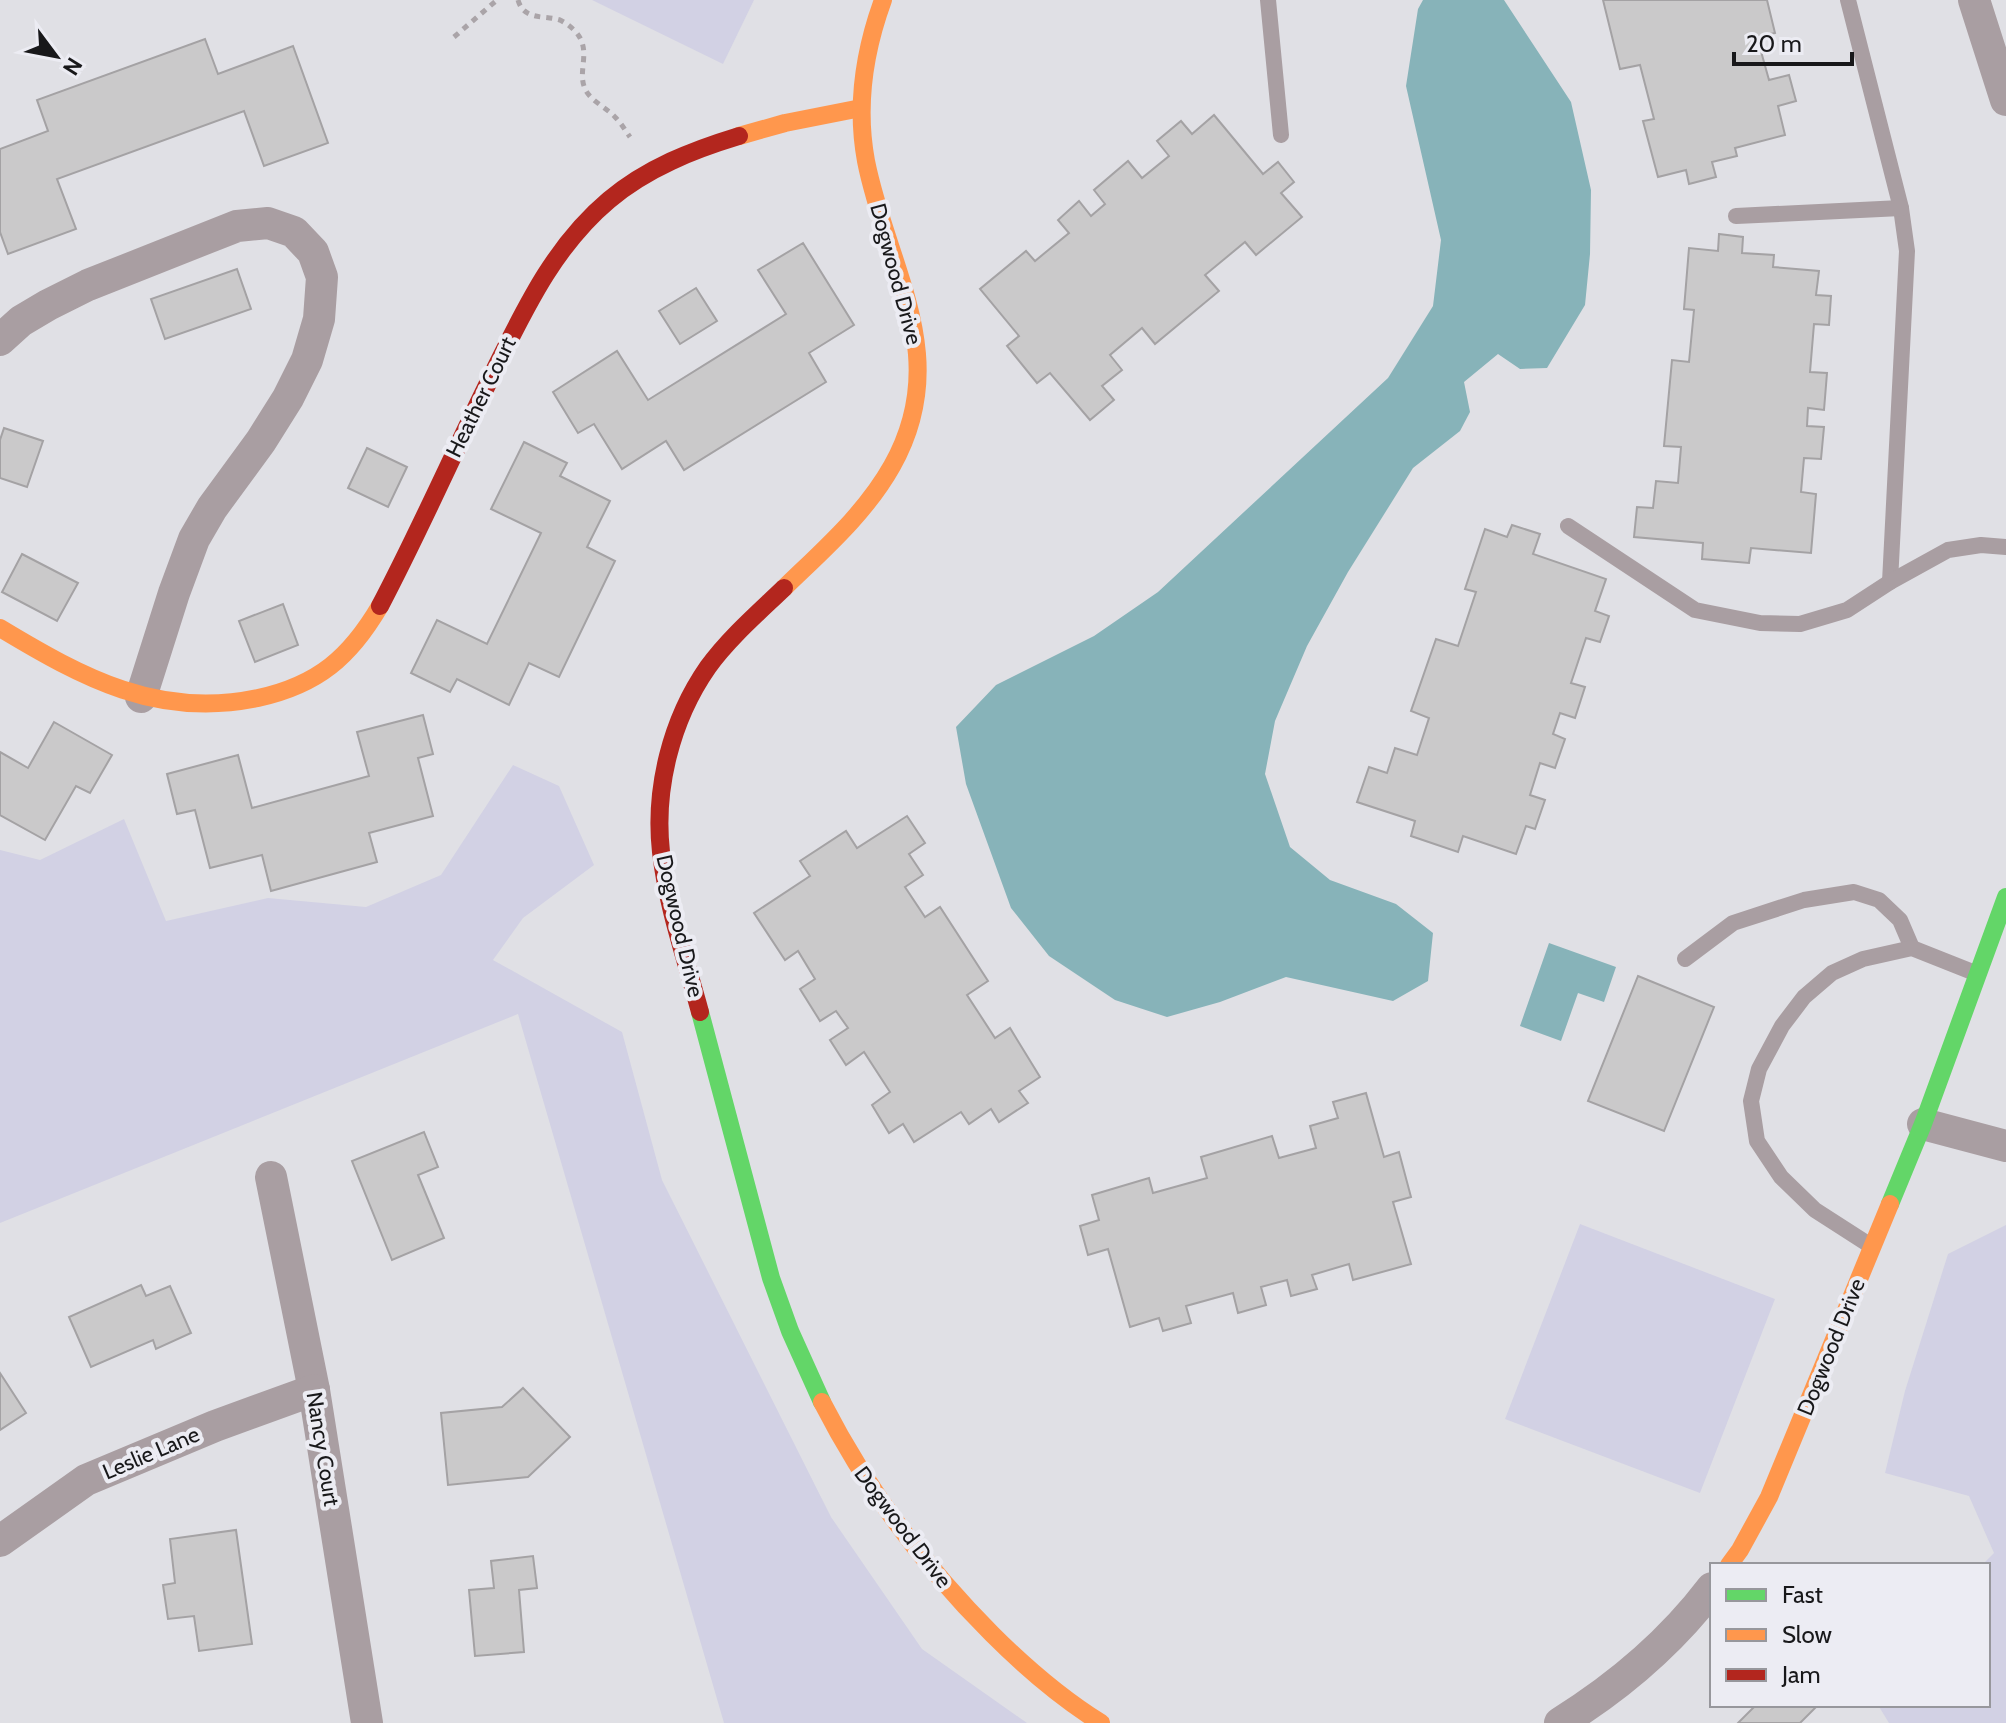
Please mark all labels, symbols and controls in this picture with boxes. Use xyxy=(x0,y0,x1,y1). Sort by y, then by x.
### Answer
north arrow xyxy=(16,16,96,96)
scale bar xyxy=(1734,16,1852,66)
text: 20 m xyxy=(1746,29,1802,58)
text: N xyxy=(57,53,88,80)
street label: Dogwood Drive xyxy=(864,200,928,348)
street label: Heather Court xyxy=(440,332,522,462)
street label: Dogwood Drive xyxy=(650,852,710,1000)
street label: Dogwood Drive xyxy=(1791,1275,1871,1419)
street label: Nancy Court xyxy=(301,1390,345,1509)
street label: Leslie Lane xyxy=(99,1421,203,1485)
street label: Dogwood Drive xyxy=(848,1461,958,1593)
legend xyxy=(1710,1563,1990,1707)
text: Fast xyxy=(1782,1580,1823,1609)
text: Slow xyxy=(1782,1620,1832,1649)
text: Jam xyxy=(1781,1660,1820,1689)

